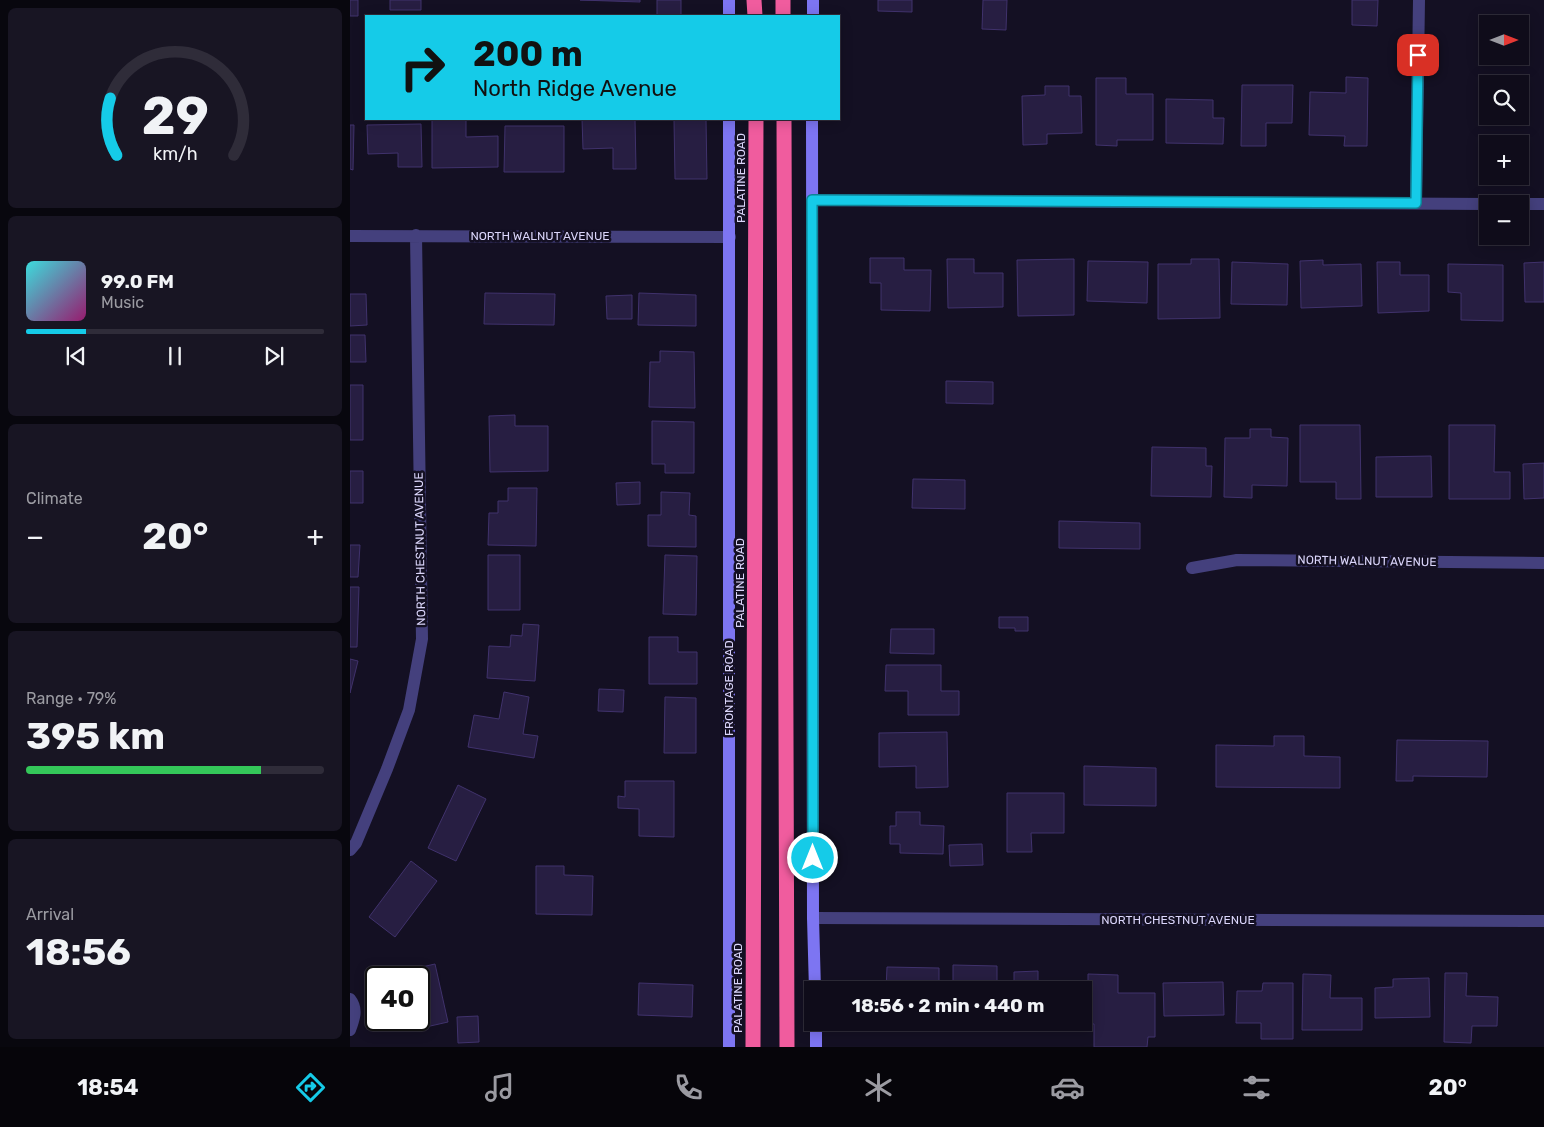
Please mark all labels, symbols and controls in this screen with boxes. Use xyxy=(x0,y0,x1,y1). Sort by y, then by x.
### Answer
north arrow xyxy=(1479,15,1529,65)
map controls xyxy=(1479,15,1529,245)
text: 200 m xyxy=(473,33,583,75)
pin xyxy=(1397,34,1439,76)
icon: right xyxy=(390,35,455,100)
icon: arrive xyxy=(1404,41,1432,69)
text: North Ridge Avenue xyxy=(473,75,677,102)
button: search xyxy=(1479,75,1529,125)
text: 29 xyxy=(141,85,209,147)
street label: PALATINE ROAD xyxy=(734,133,748,223)
button: + xyxy=(1479,135,1529,185)
text: km/h xyxy=(153,143,197,164)
button: − xyxy=(1479,195,1529,245)
street label: NORTH WALNUT AVENUE xyxy=(470,229,610,243)
text: 99.0 FM xyxy=(101,270,174,293)
text: Music xyxy=(101,293,144,312)
icon: previous xyxy=(62,342,90,370)
icon: pause xyxy=(161,342,189,370)
icon: next xyxy=(260,342,288,370)
street label: NORTH CHESTNUT AVENUE xyxy=(412,472,428,626)
text: Climate xyxy=(26,489,83,508)
text: 20° xyxy=(142,513,208,559)
text: − xyxy=(26,520,44,553)
text: + xyxy=(307,520,324,553)
street label: PALATINE ROAD xyxy=(733,538,747,628)
street label: NORTH WALNUT AVENUE xyxy=(1297,553,1437,569)
street label: FRONTAGE ROAD xyxy=(722,640,736,736)
text: Range · 79% xyxy=(26,689,117,708)
text: 395 km xyxy=(26,713,165,759)
position arrow xyxy=(786,831,838,883)
text: Arrival xyxy=(26,905,74,924)
street label: NORTH CHESTNUT AVENUE xyxy=(1101,913,1255,927)
text: 18:56 xyxy=(26,929,131,975)
street label: PALATINE ROAD xyxy=(731,943,745,1033)
speed limit sign: 40 xyxy=(365,966,430,1031)
text: 18:56 · 2 min · 440 m xyxy=(851,994,1045,1017)
icon: directions xyxy=(293,1070,328,1105)
icon: music xyxy=(482,1070,517,1105)
icon: phone xyxy=(671,1070,706,1105)
icon: climate xyxy=(861,1070,896,1105)
icon: car xyxy=(1050,1070,1085,1105)
icon: filters xyxy=(1239,1070,1274,1105)
text: 18:54 xyxy=(77,1074,139,1101)
text: 20° xyxy=(1428,1074,1467,1101)

